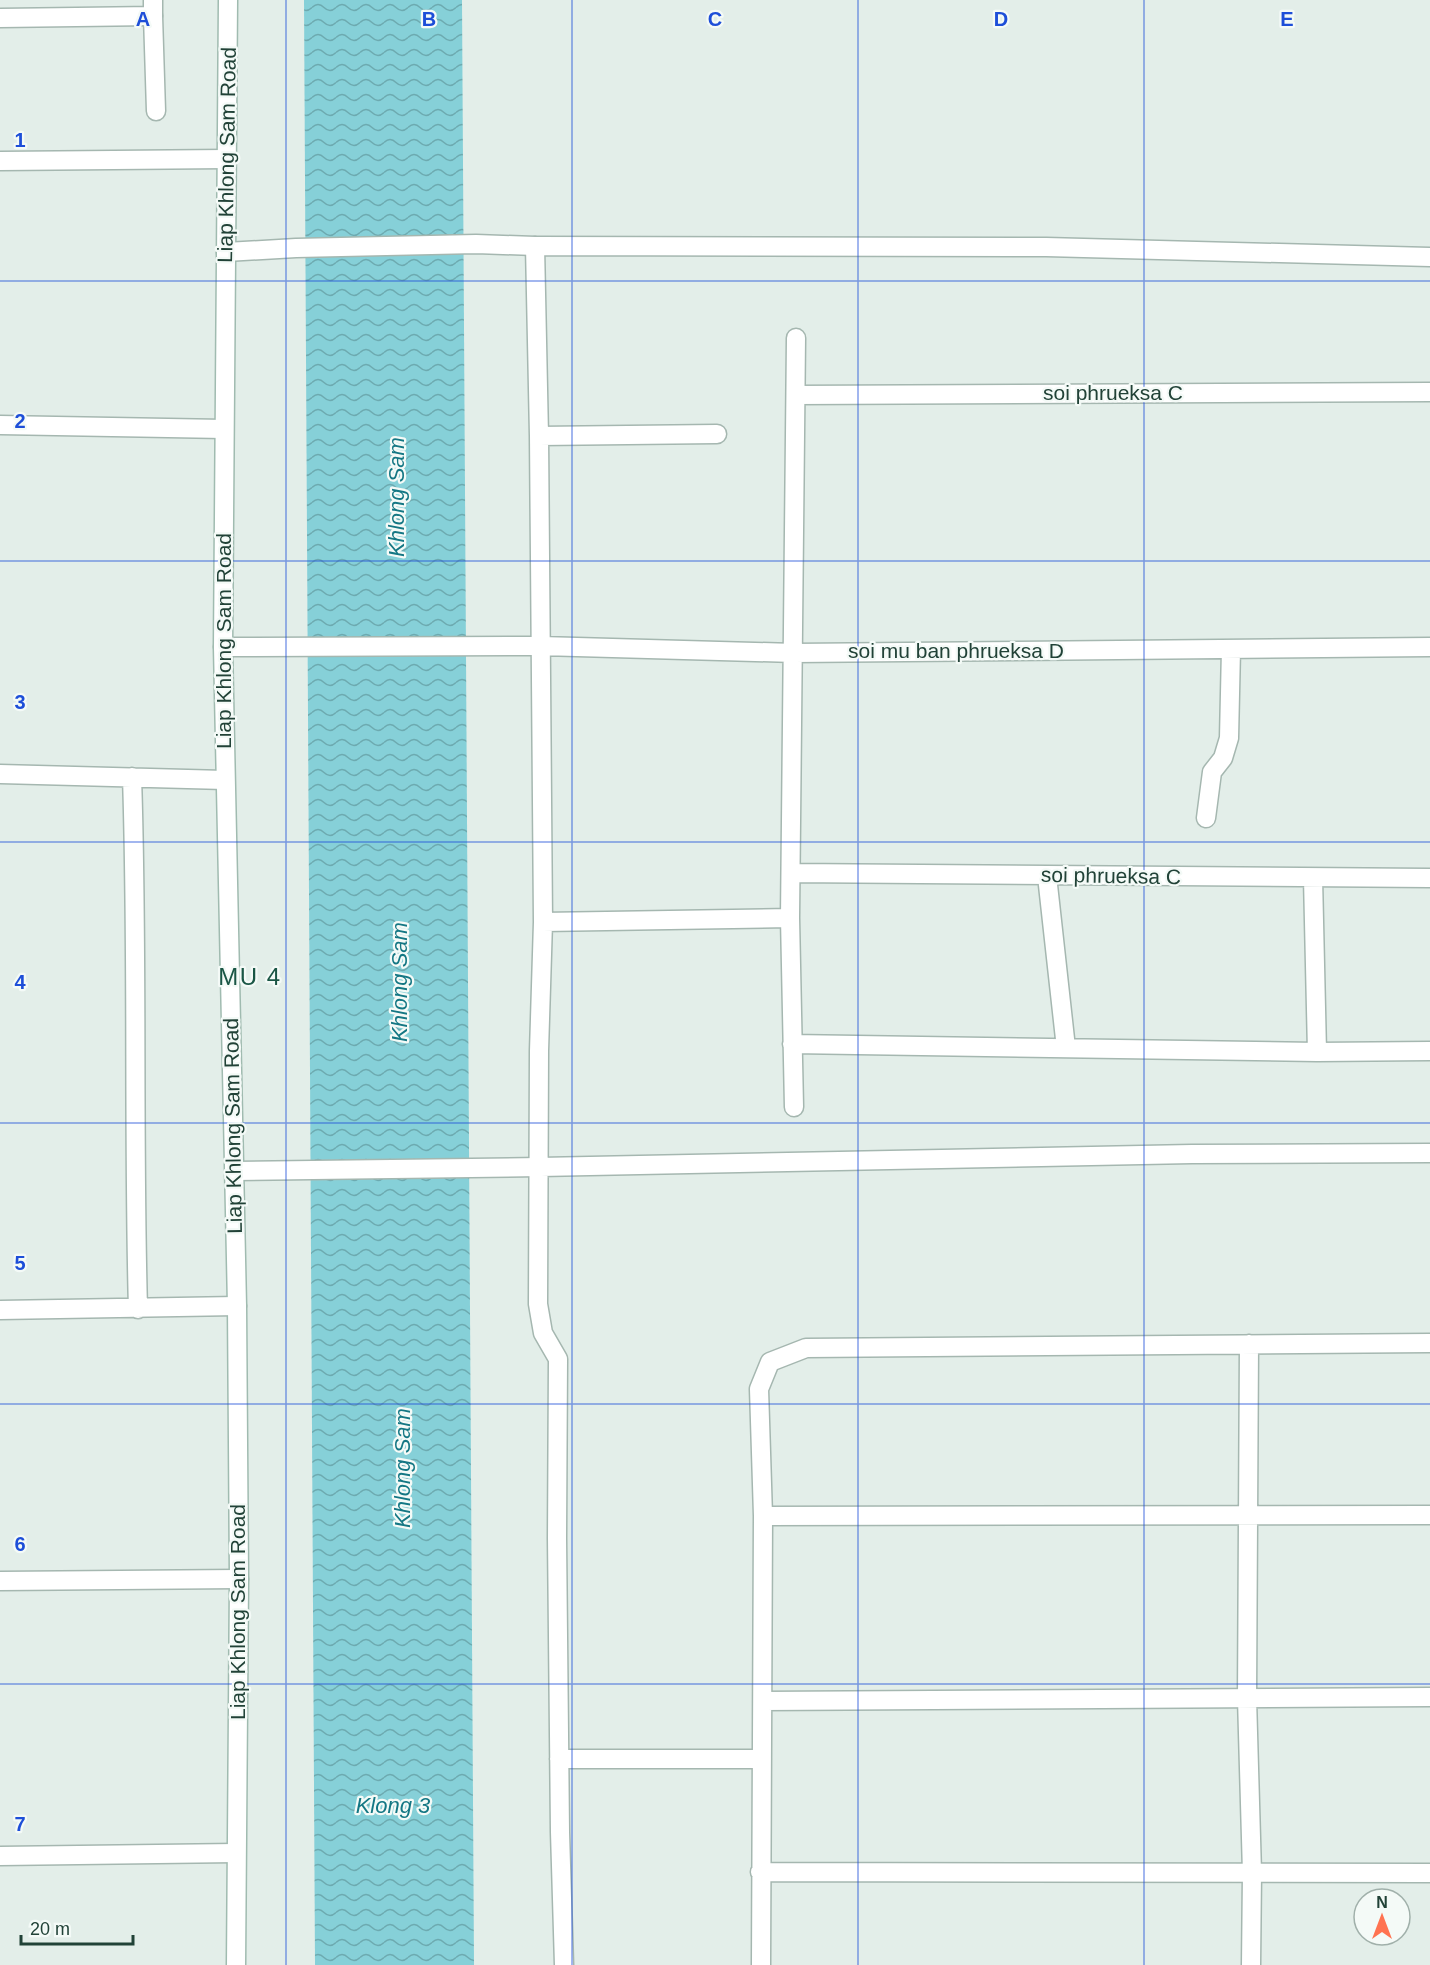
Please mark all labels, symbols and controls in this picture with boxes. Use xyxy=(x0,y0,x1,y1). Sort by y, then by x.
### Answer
text: A xyxy=(136,8,150,30)
text: B xyxy=(422,8,436,30)
text: C xyxy=(708,8,722,30)
text: D xyxy=(994,8,1008,30)
text: E xyxy=(1280,8,1294,30)
street label: Liap Khlong Sam Road xyxy=(213,47,240,263)
text: 1 xyxy=(14,129,26,151)
street label: soi phrueksa C xyxy=(1043,381,1183,404)
text: 2 xyxy=(14,410,26,432)
water label: Khlong Sam xyxy=(384,437,409,557)
street label: Liap Khlong Sam Road xyxy=(212,533,235,749)
street label: soi mu ban phrueksa D xyxy=(848,639,1064,662)
text: 3 xyxy=(14,691,26,713)
street label: soi phrueksa C xyxy=(1041,863,1181,888)
water label: Khlong Sam xyxy=(387,922,412,1042)
district label: MU 4 xyxy=(218,963,282,990)
text: 4 xyxy=(14,971,26,993)
street label: Liap Khlong Sam Road xyxy=(219,1018,246,1234)
text: 5 xyxy=(14,1252,26,1274)
water label: Khlong Sam xyxy=(390,1408,415,1528)
street label: Liap Khlong Sam Road xyxy=(226,1504,249,1720)
text: 6 xyxy=(14,1533,26,1555)
water label: Klong 3 xyxy=(356,1793,431,1818)
text: 7 xyxy=(14,1813,26,1835)
north arrow xyxy=(1352,1887,1412,1947)
text: N xyxy=(1376,1894,1388,1911)
scale bar xyxy=(21,1908,134,1946)
text: 20 m xyxy=(30,1919,70,1939)

